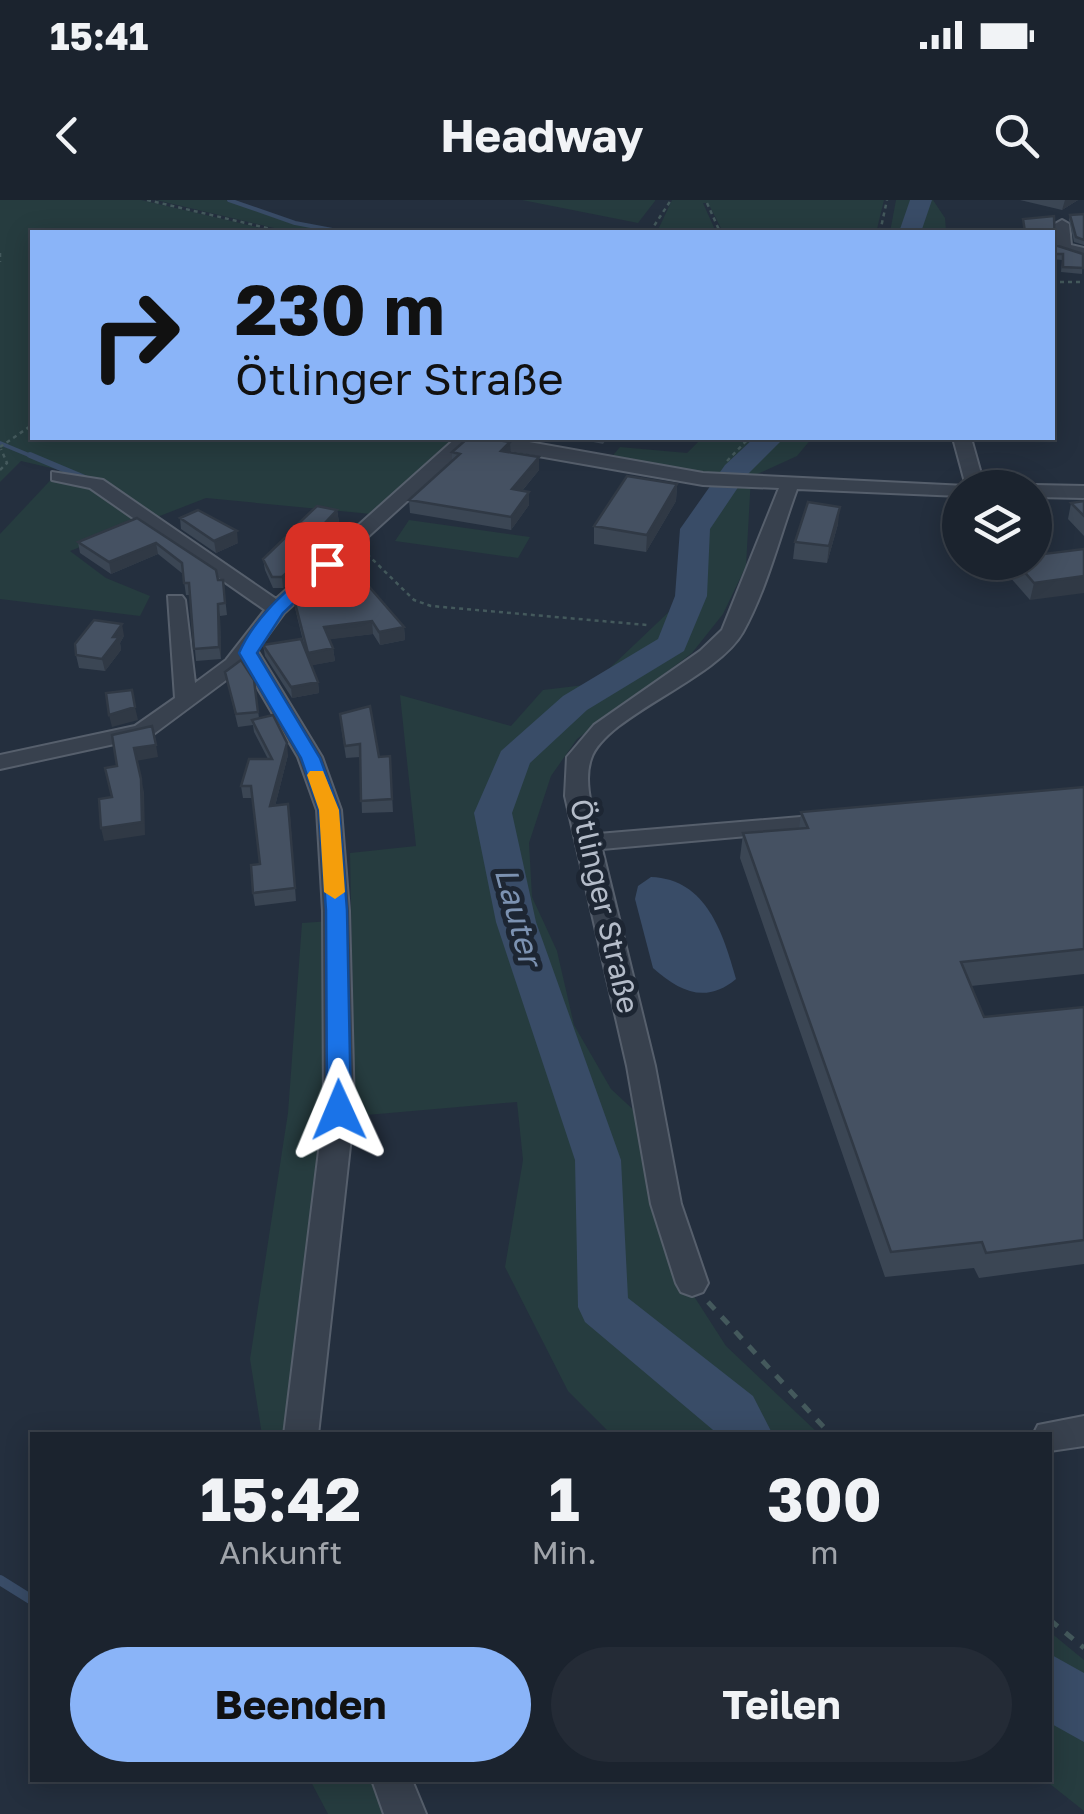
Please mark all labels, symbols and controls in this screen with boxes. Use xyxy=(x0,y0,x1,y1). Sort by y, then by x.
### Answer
text: 15:41 xyxy=(50,13,148,58)
icon: back xyxy=(40,108,95,163)
text: Headway xyxy=(440,108,644,162)
icon: search xyxy=(989,108,1044,163)
text: 230 m xyxy=(235,266,445,350)
icon: right xyxy=(70,270,200,400)
text: Ötlinger Straße xyxy=(235,351,564,405)
map controls xyxy=(942,470,1052,580)
button: layers xyxy=(942,470,1052,580)
pin xyxy=(285,522,370,607)
icon: arrive xyxy=(300,537,355,592)
street label: Ötlinger Straße xyxy=(563,795,647,1017)
water label: Lauter xyxy=(488,863,551,974)
position arrow xyxy=(287,1058,391,1162)
text: 15:42 xyxy=(200,1462,361,1534)
text: 1 xyxy=(549,1462,580,1534)
text: 300 xyxy=(767,1462,882,1534)
text: Ankunft xyxy=(219,1533,342,1571)
text: Min. xyxy=(531,1533,597,1571)
text: m xyxy=(810,1533,839,1571)
button: Beenden xyxy=(70,1647,531,1762)
button: Teilen xyxy=(551,1647,1012,1762)

